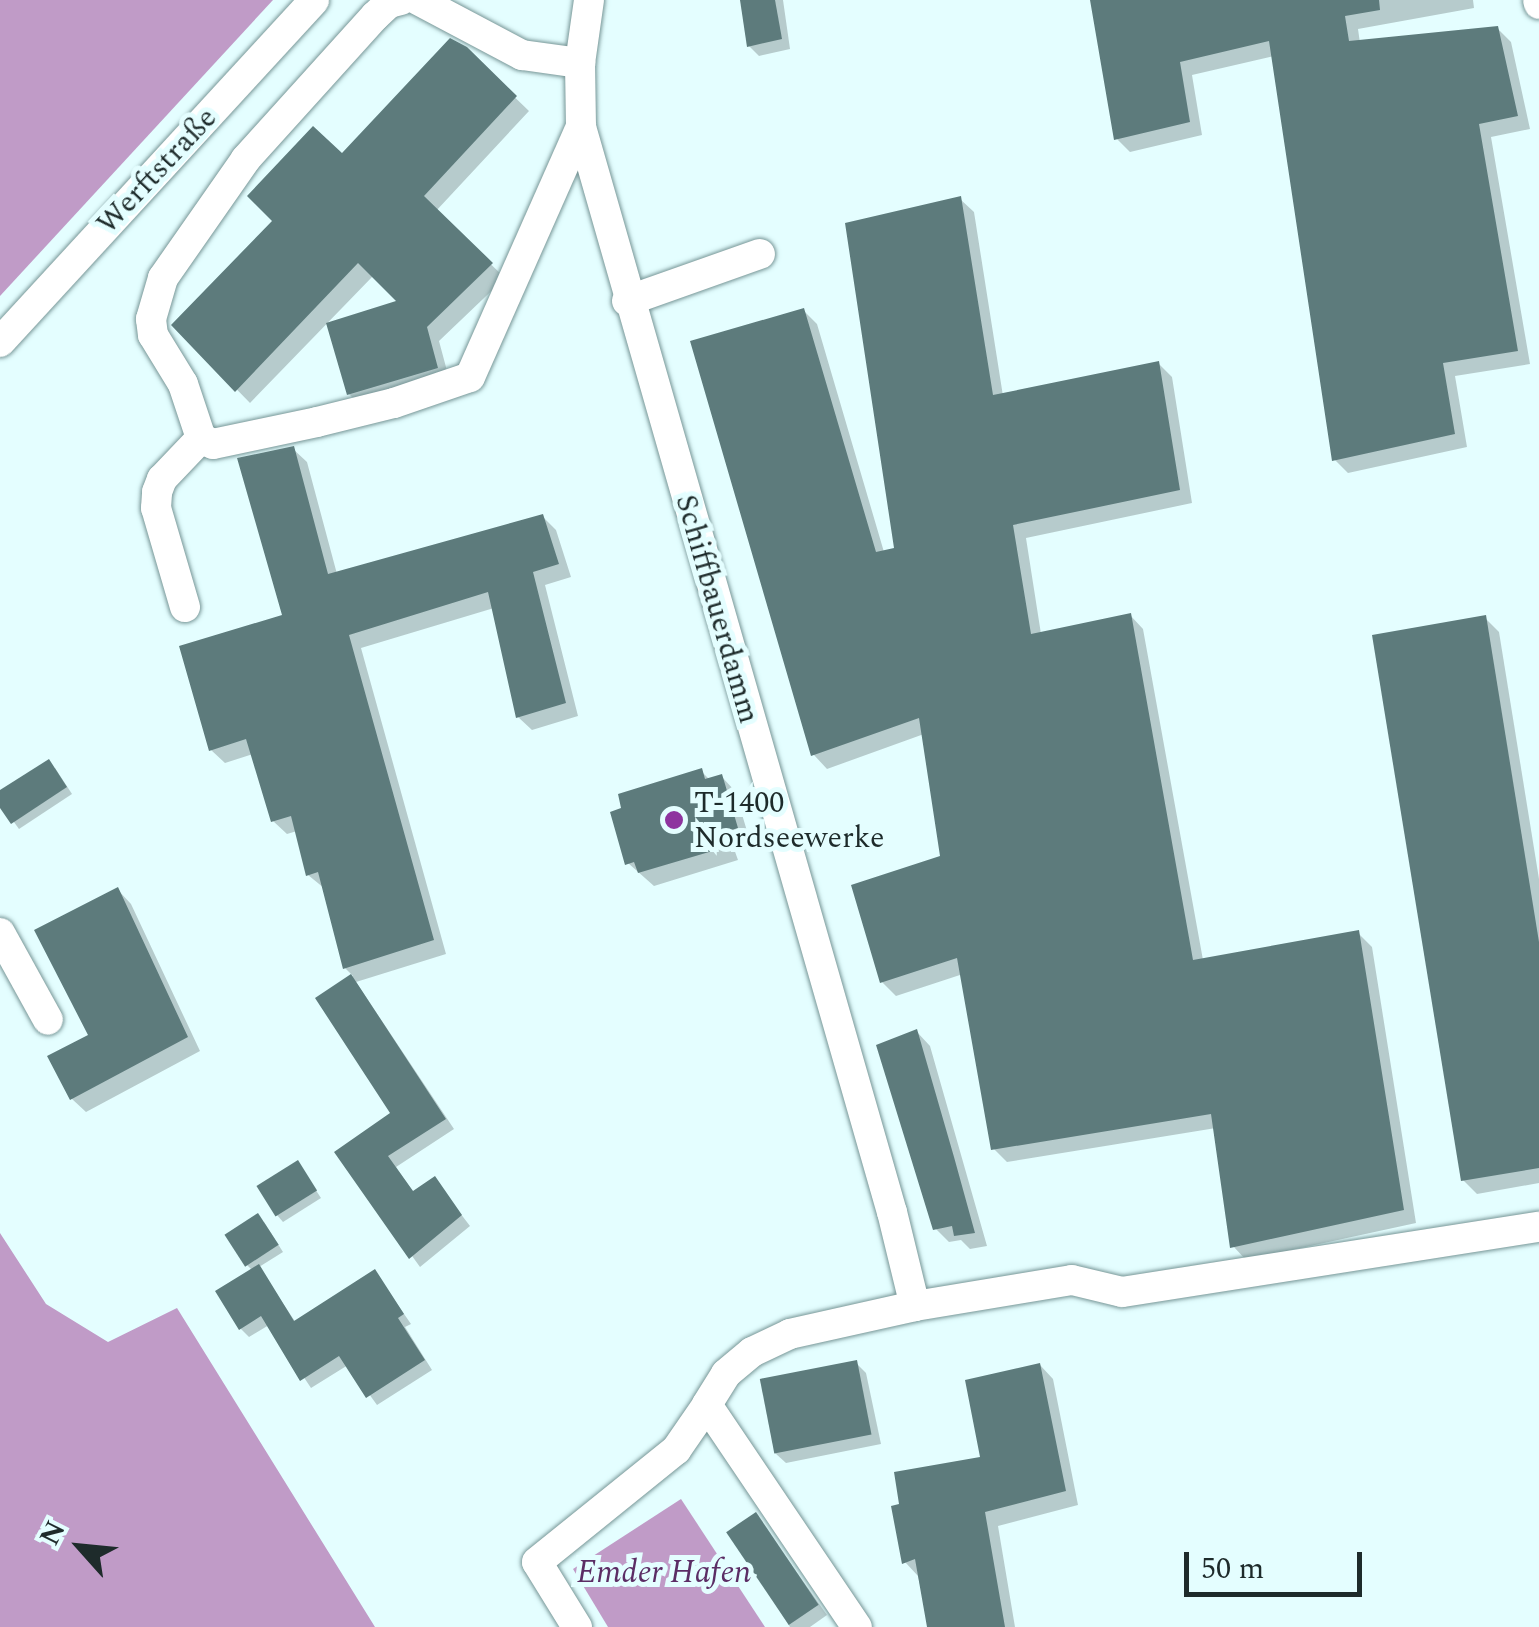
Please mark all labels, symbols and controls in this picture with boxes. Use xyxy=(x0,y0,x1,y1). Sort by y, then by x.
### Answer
street label: Werftstraße xyxy=(89,100,225,242)
street label: Schiffbauerdamm xyxy=(667,491,767,727)
place label: T-1400 Nordseewerke xyxy=(694,785,885,856)
marker: T-1400 Nordseewerke xyxy=(663,809,685,831)
north arrow xyxy=(30,1497,130,1597)
text: N xyxy=(28,1513,77,1553)
scale bar xyxy=(1189,1532,1366,1594)
text: 50 m xyxy=(1201,1546,1264,1592)
water label: Emder Hafen xyxy=(577,1554,751,1592)

